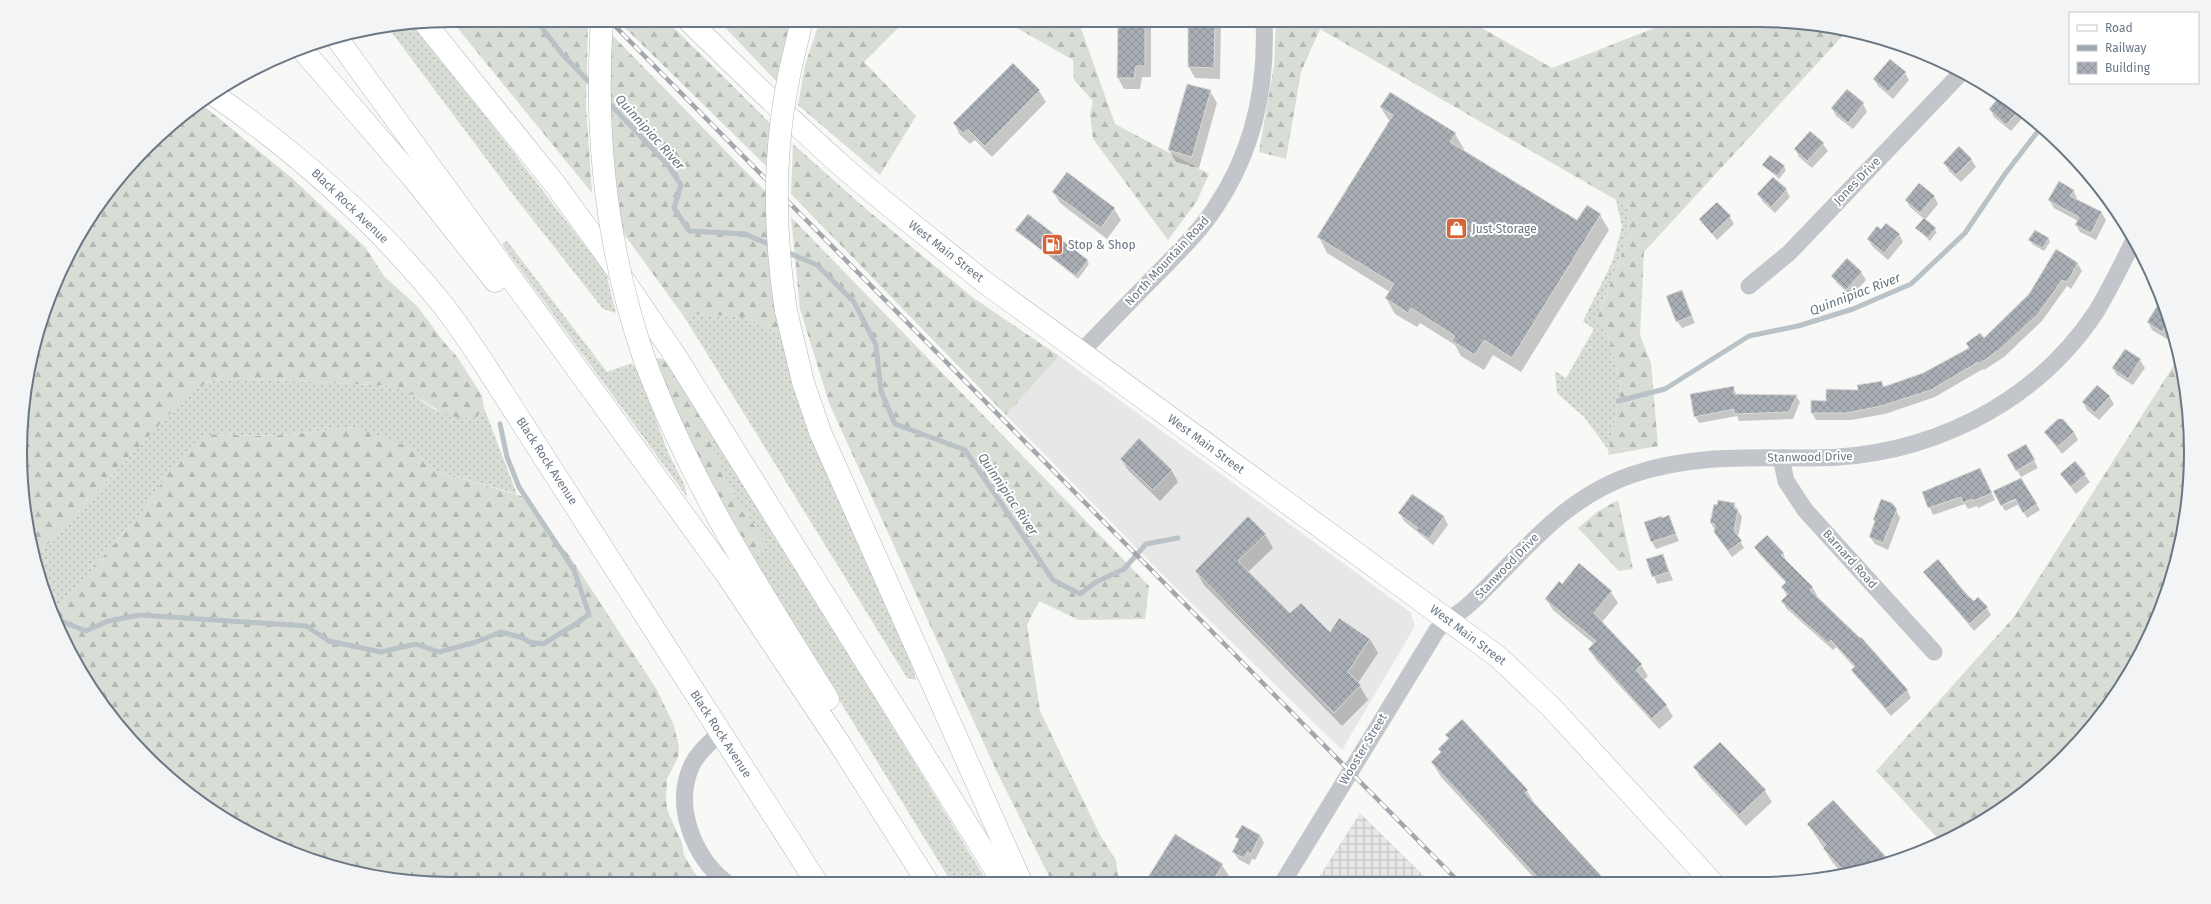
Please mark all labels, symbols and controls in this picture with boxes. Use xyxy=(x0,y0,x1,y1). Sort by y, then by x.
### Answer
legend xyxy=(2069,12,2199,84)
text: Road xyxy=(2105,21,2133,35)
text: Railway xyxy=(2105,41,2146,55)
text: Building xyxy=(2105,61,2151,75)
water label: Quinnipiac River xyxy=(612,91,688,174)
street label: Jones Drive xyxy=(1831,154,1883,208)
street label: Black Rock Avenue xyxy=(309,166,391,246)
street label: North Mountain Road xyxy=(1122,214,1212,308)
shop icon: Just Storage xyxy=(1444,216,1470,242)
street label: West Main Street xyxy=(906,217,987,285)
place label: Just Storage xyxy=(1472,222,1537,236)
fuel station icon: Stop & Shop xyxy=(1039,232,1065,258)
place label: Stop & Shop xyxy=(1068,238,1136,252)
water label: Quinnipiac River xyxy=(1807,269,1904,318)
street label: West Main Street xyxy=(1165,411,1248,477)
street label: Black Rock Avenue xyxy=(514,415,580,507)
street label: Stanwood Drive xyxy=(1767,449,1853,465)
water label: Quinnipiac River xyxy=(975,450,1042,539)
street label: Barnard Road xyxy=(1820,527,1880,591)
street label: Stanwood Drive xyxy=(1472,530,1542,602)
street label: West Main Street xyxy=(1427,602,1509,669)
street label: Black Rock Avenue xyxy=(688,688,754,780)
street label: Wooster Street xyxy=(1336,710,1390,787)

